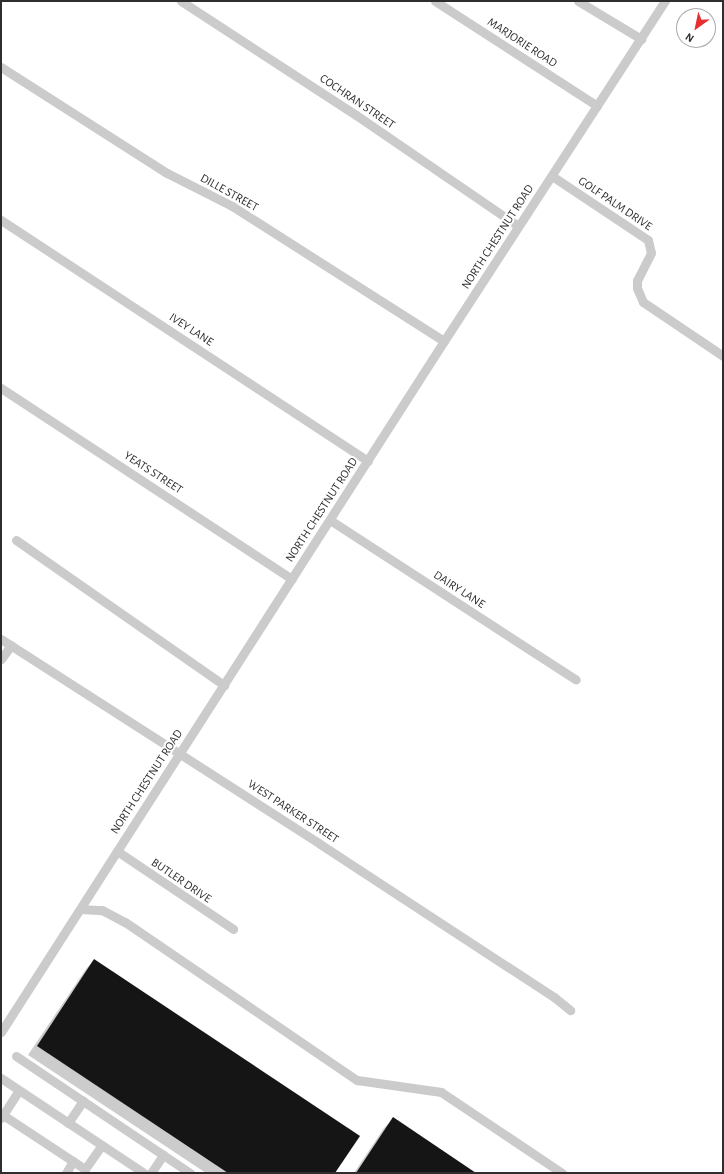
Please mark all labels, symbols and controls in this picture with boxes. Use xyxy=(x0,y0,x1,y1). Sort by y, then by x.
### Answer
north arrow xyxy=(676,8,716,48)
street label: MARJORIE ROAD xyxy=(484,15,560,71)
text: N xyxy=(684,31,696,44)
street label: COCHRAN STREET xyxy=(317,72,397,132)
street label: DILLE STREET xyxy=(197,171,261,215)
street label: GOLF PALM DRIVE xyxy=(575,174,655,234)
street label: NORTH CHESTNUT ROAD xyxy=(459,182,537,292)
street label: IVEY LANE xyxy=(166,310,216,350)
street label: YEATS STREET xyxy=(121,449,185,497)
street label: NORTH CHESTNUT ROAD xyxy=(283,455,361,565)
street label: DAIRY LANE xyxy=(431,568,487,612)
street label: NORTH CHESTNUT ROAD xyxy=(108,727,186,837)
street label: WEST PARKER STREET xyxy=(245,777,341,847)
street label: BUTLER DRIVE xyxy=(148,856,214,906)

